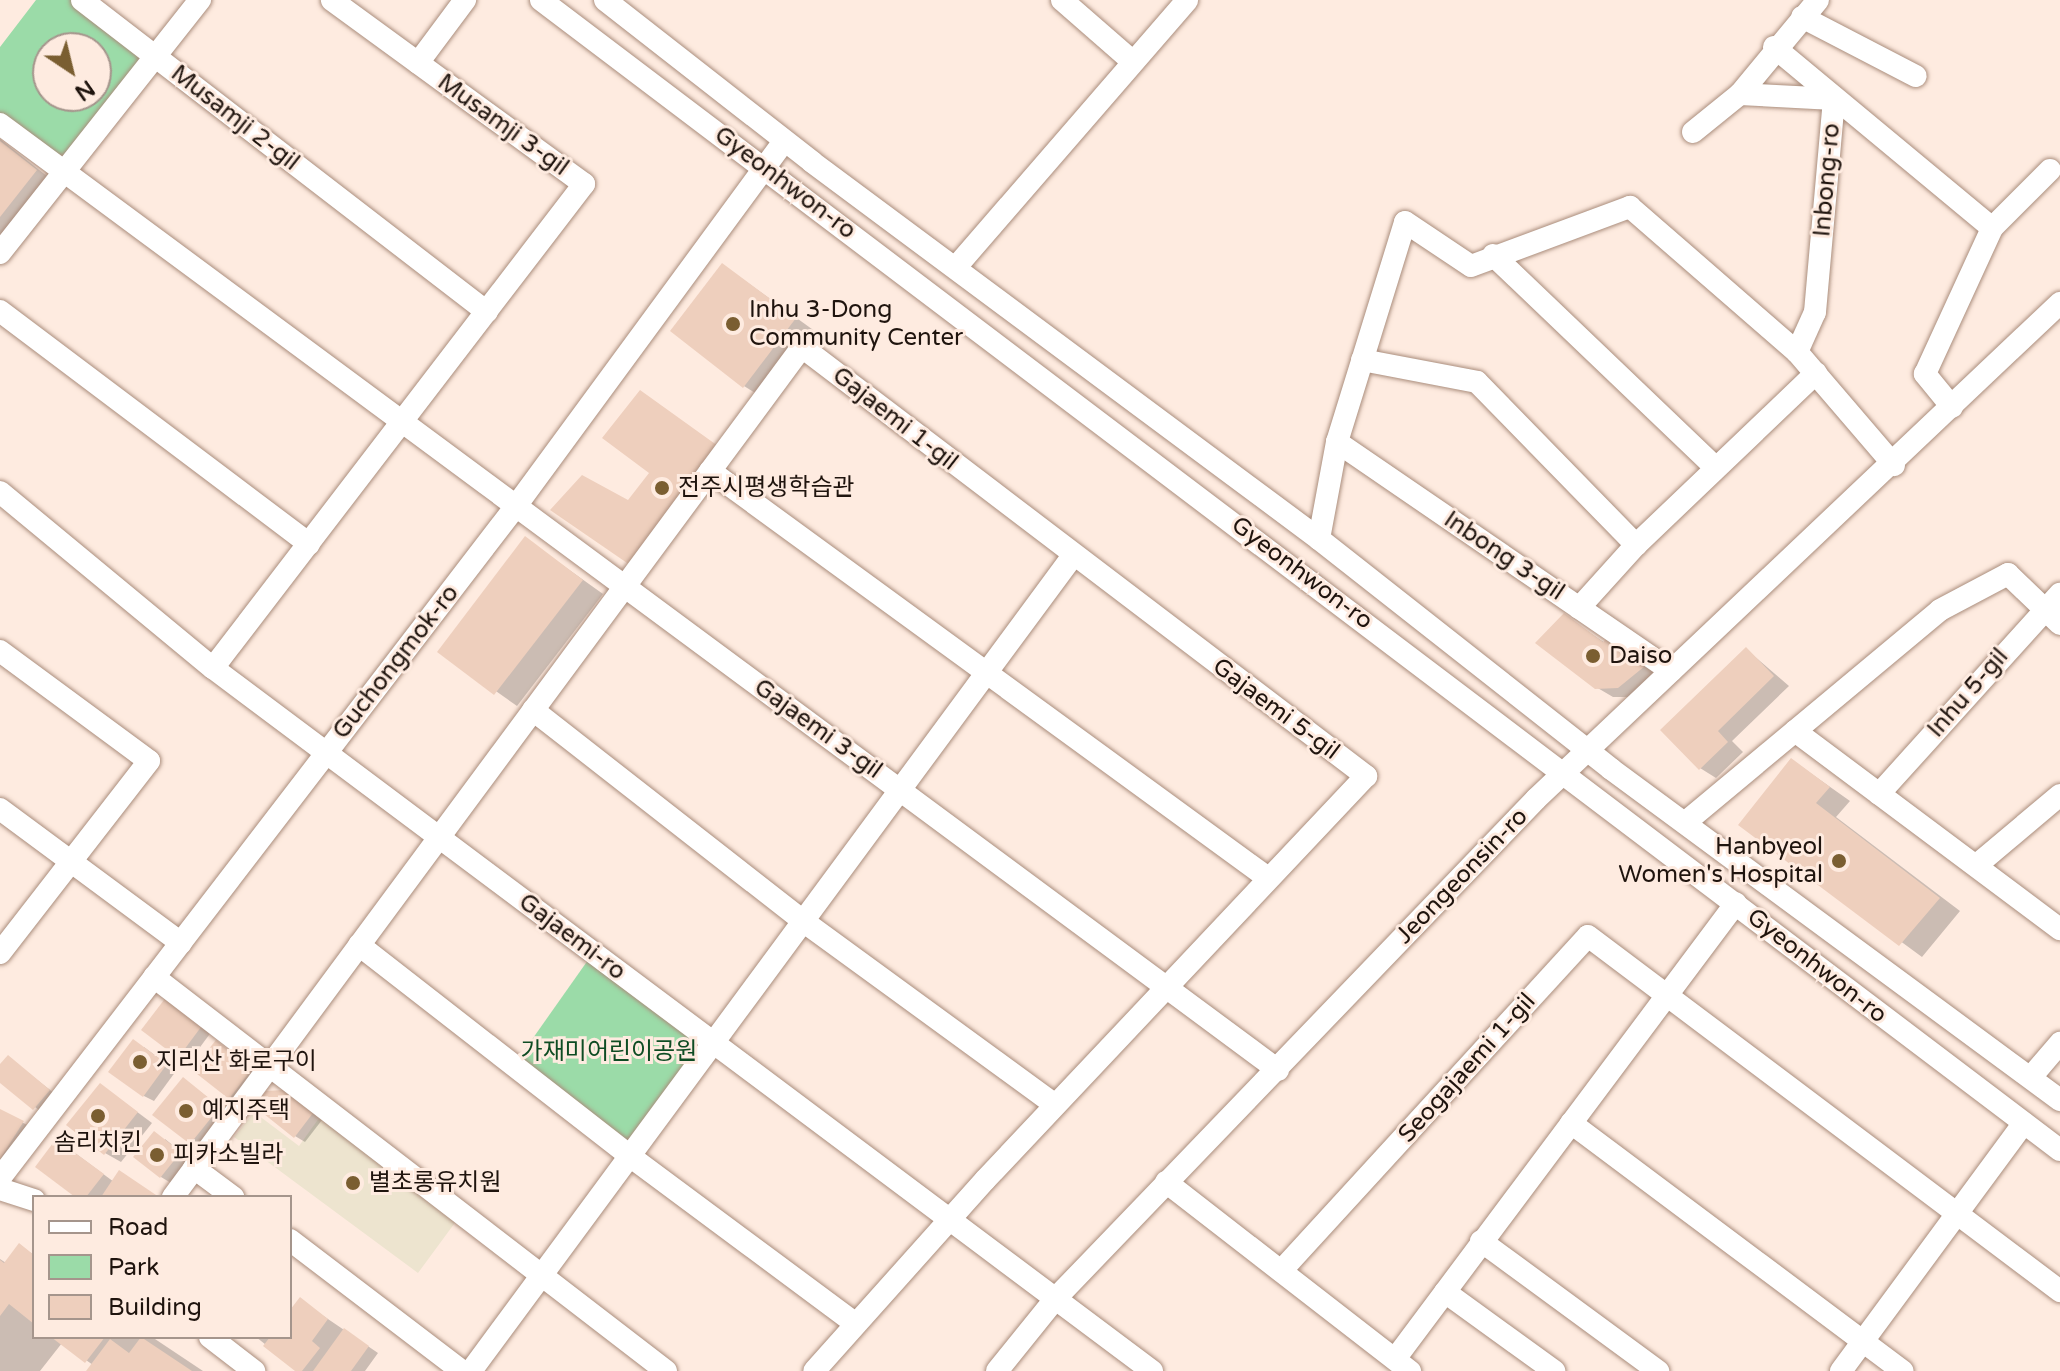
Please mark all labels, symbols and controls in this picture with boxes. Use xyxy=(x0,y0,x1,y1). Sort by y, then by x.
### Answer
north arrow xyxy=(32,32,112,112)
street label: Musamji 2-gil xyxy=(165,59,305,177)
street label: Musamji 3-gil xyxy=(432,68,574,182)
text: N xyxy=(70,74,99,106)
street label: Gyeonhwon-ro xyxy=(709,121,861,245)
street label: Inbong-ro xyxy=(1808,122,1846,238)
place label: Inhu 3-Dong Community Center xyxy=(749,296,963,352)
marker: Inhu 3-Dong Community Center xyxy=(724,315,742,333)
street label: Gajaemi 1-gil xyxy=(827,361,963,477)
place label: 전주시평생학습관 xyxy=(678,474,855,502)
marker: 전주시평생학습관 xyxy=(653,479,671,497)
street label: Inbong 3-gil xyxy=(1438,505,1570,607)
street label: Gyeonhwon-ro xyxy=(1226,511,1378,635)
street label: Guchongmok-ro xyxy=(327,579,465,745)
place label: Daiso xyxy=(1609,642,1672,670)
street label: Inhu 5-gil xyxy=(1922,643,2014,743)
marker: Daiso xyxy=(1584,647,1602,665)
street label: Gajaemi 5-gil xyxy=(1207,652,1345,766)
street label: Gajaemi 3-gil xyxy=(748,673,888,785)
street label: Jeongeonsin-ro xyxy=(1390,802,1534,950)
place label: Hanbyeol Women's Hospital xyxy=(1618,833,1823,889)
marker: Hanbyeol Women's Hospital xyxy=(1830,852,1848,870)
street label: Gajaemi-ro xyxy=(513,888,631,986)
street label: Gyeonhwon-ro xyxy=(1741,903,1893,1029)
street label: Seogajaemi 1-gil xyxy=(1392,987,1542,1149)
park label: 가재미어린이공원 xyxy=(521,1038,697,1066)
place label: 지리산 화로구이 xyxy=(156,1048,317,1076)
marker: 지리산 화로구이 xyxy=(131,1053,149,1071)
place label: 예지주택 xyxy=(202,1097,290,1125)
marker: 예지주택 xyxy=(177,1102,195,1120)
marker: 솜리치킨 xyxy=(89,1107,107,1125)
place label: 솜리치킨 xyxy=(54,1129,142,1157)
place label: 피카소빌라 xyxy=(173,1141,283,1169)
marker: 피카소빌라 xyxy=(148,1146,166,1164)
place label: 별초롱유치원 xyxy=(369,1169,501,1197)
marker: 별초롱유치원 xyxy=(344,1174,362,1192)
legend xyxy=(32,1195,292,1339)
text: Road xyxy=(108,1213,168,1242)
text: Park xyxy=(108,1253,159,1282)
text: Building xyxy=(108,1293,202,1322)

